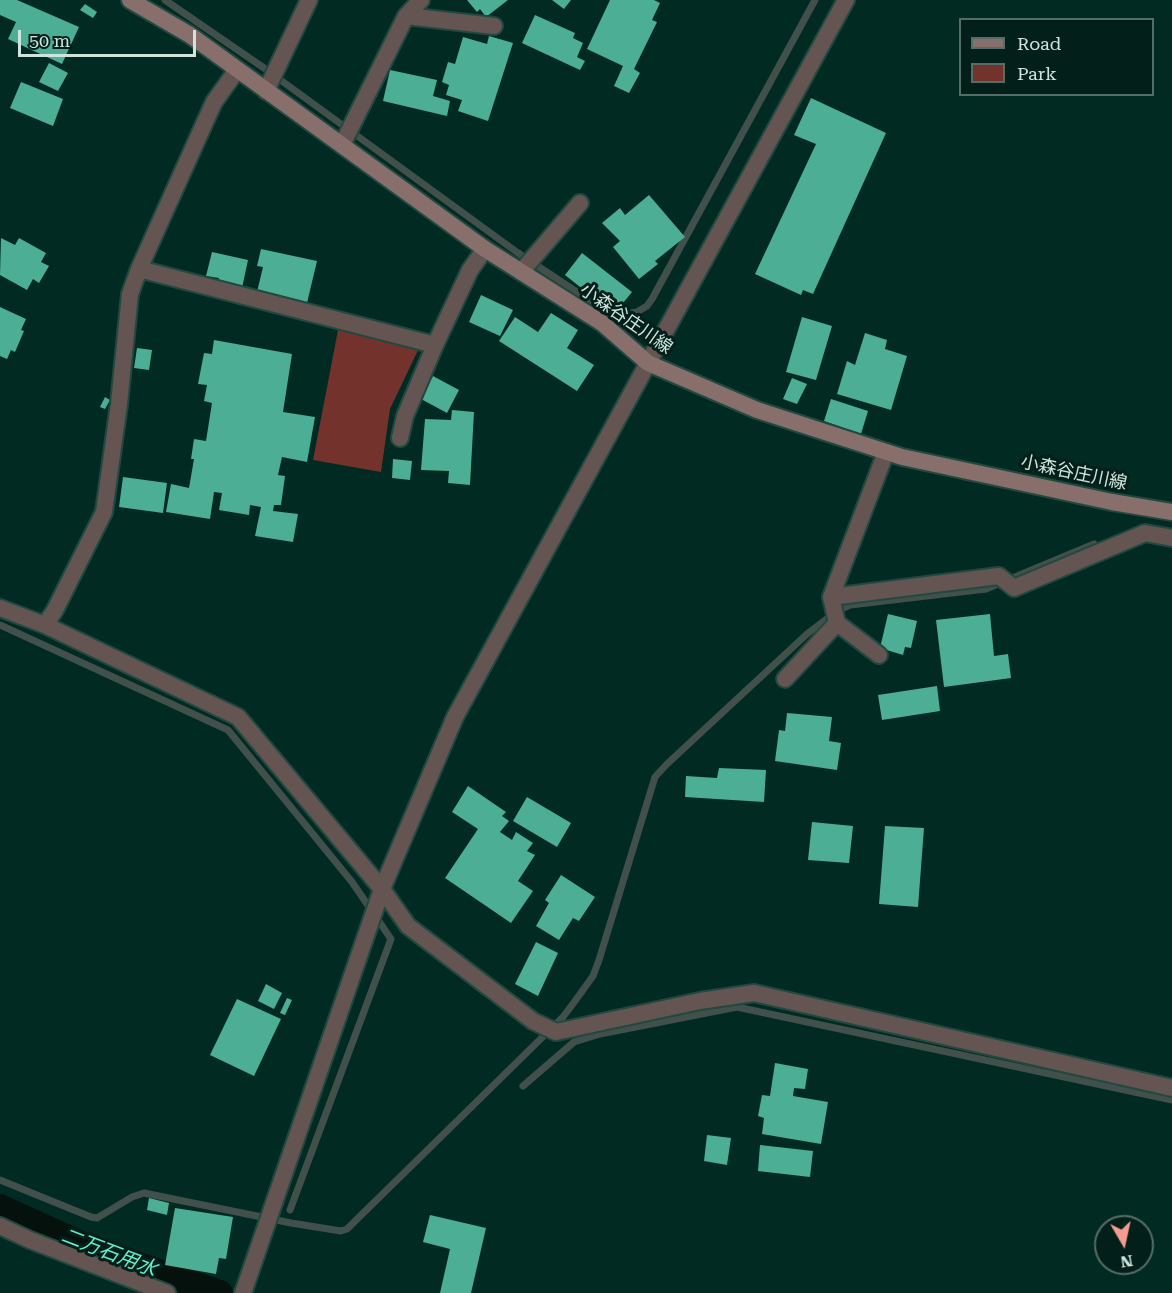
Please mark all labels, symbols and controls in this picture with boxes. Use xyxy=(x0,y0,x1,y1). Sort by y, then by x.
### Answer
scale bar xyxy=(21,18,200,56)
legend xyxy=(959,18,1154,96)
text: 50 m xyxy=(29,30,70,51)
text: Road xyxy=(1017,33,1061,54)
text: Park xyxy=(1017,63,1057,84)
street label: 小森谷庄川線 xyxy=(576,279,676,359)
street label: 小森谷庄川線 xyxy=(1019,451,1129,495)
north arrow xyxy=(1094,1215,1154,1275)
water label: 二万石用水 xyxy=(58,1224,160,1282)
text: N xyxy=(1119,1251,1134,1272)

